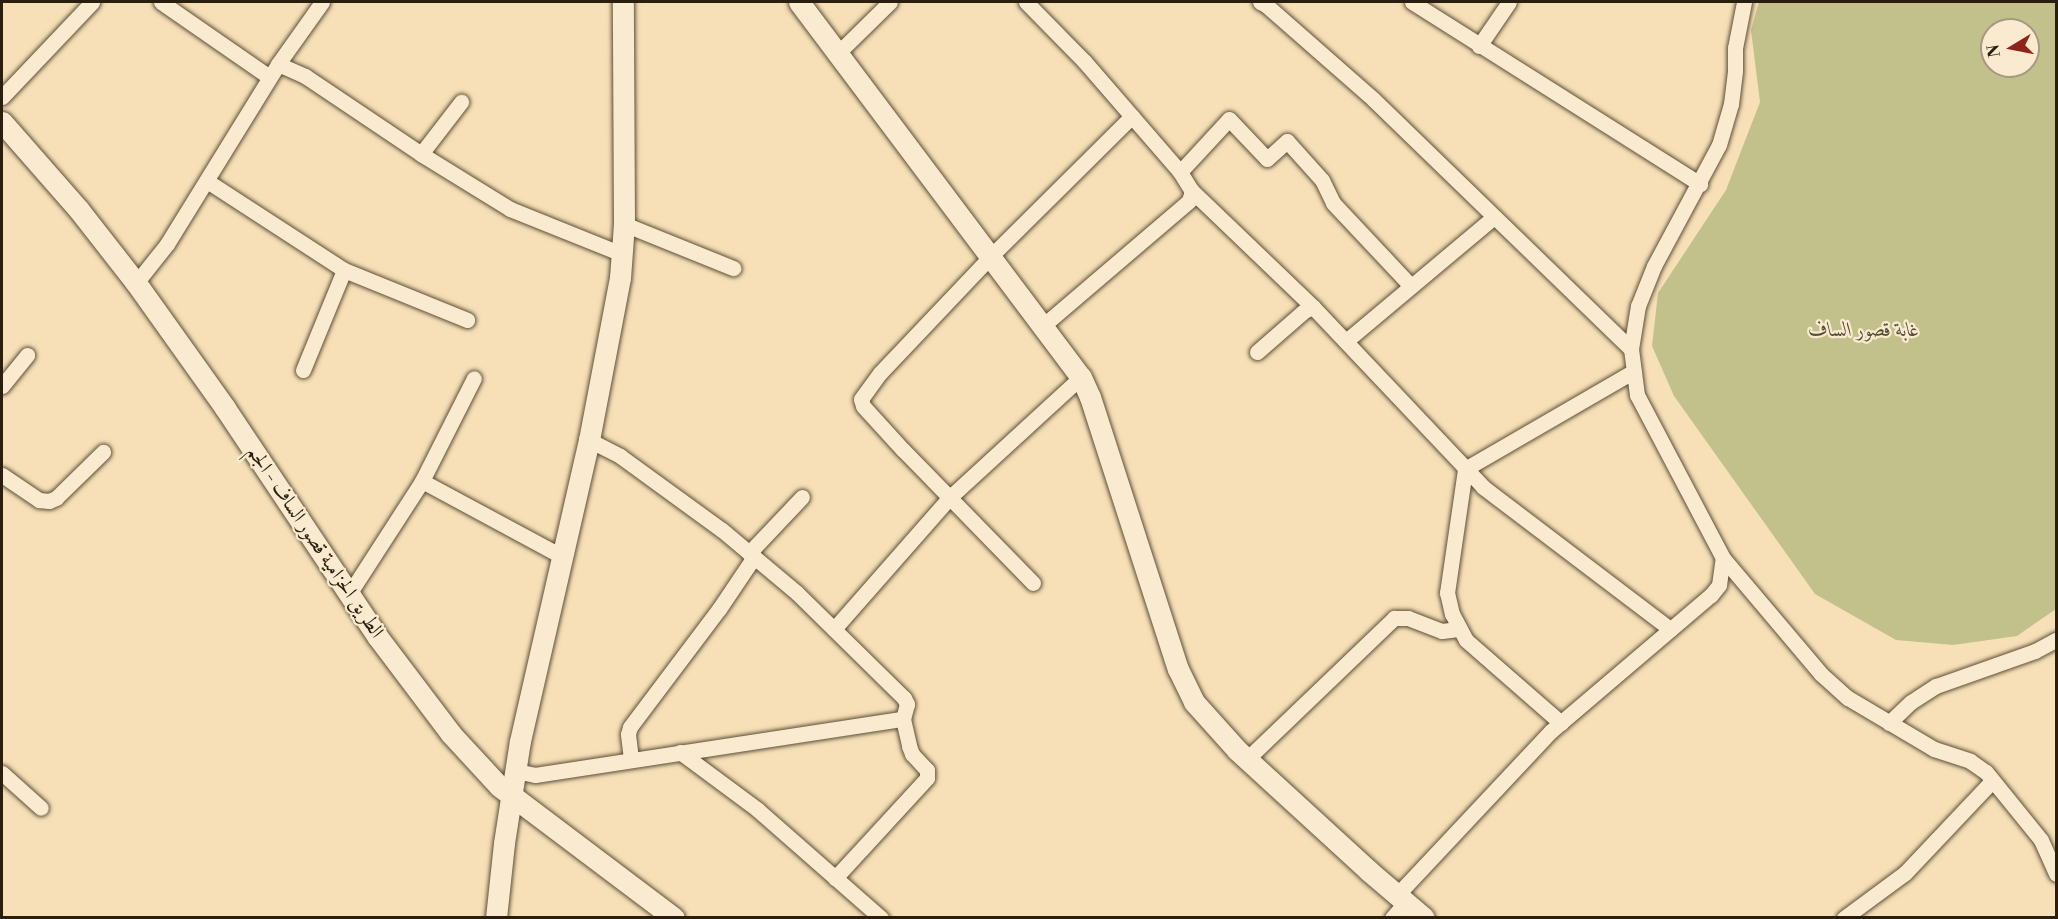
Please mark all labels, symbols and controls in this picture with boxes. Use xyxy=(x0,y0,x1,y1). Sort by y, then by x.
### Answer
north arrow xyxy=(1980,18,2040,78)
text: N xyxy=(1983,43,2005,59)
park label: غابة قصور الساف xyxy=(1809,318,1919,342)
street label: الطريق الحزامية قصور الساف - الجم xyxy=(242,441,388,643)

